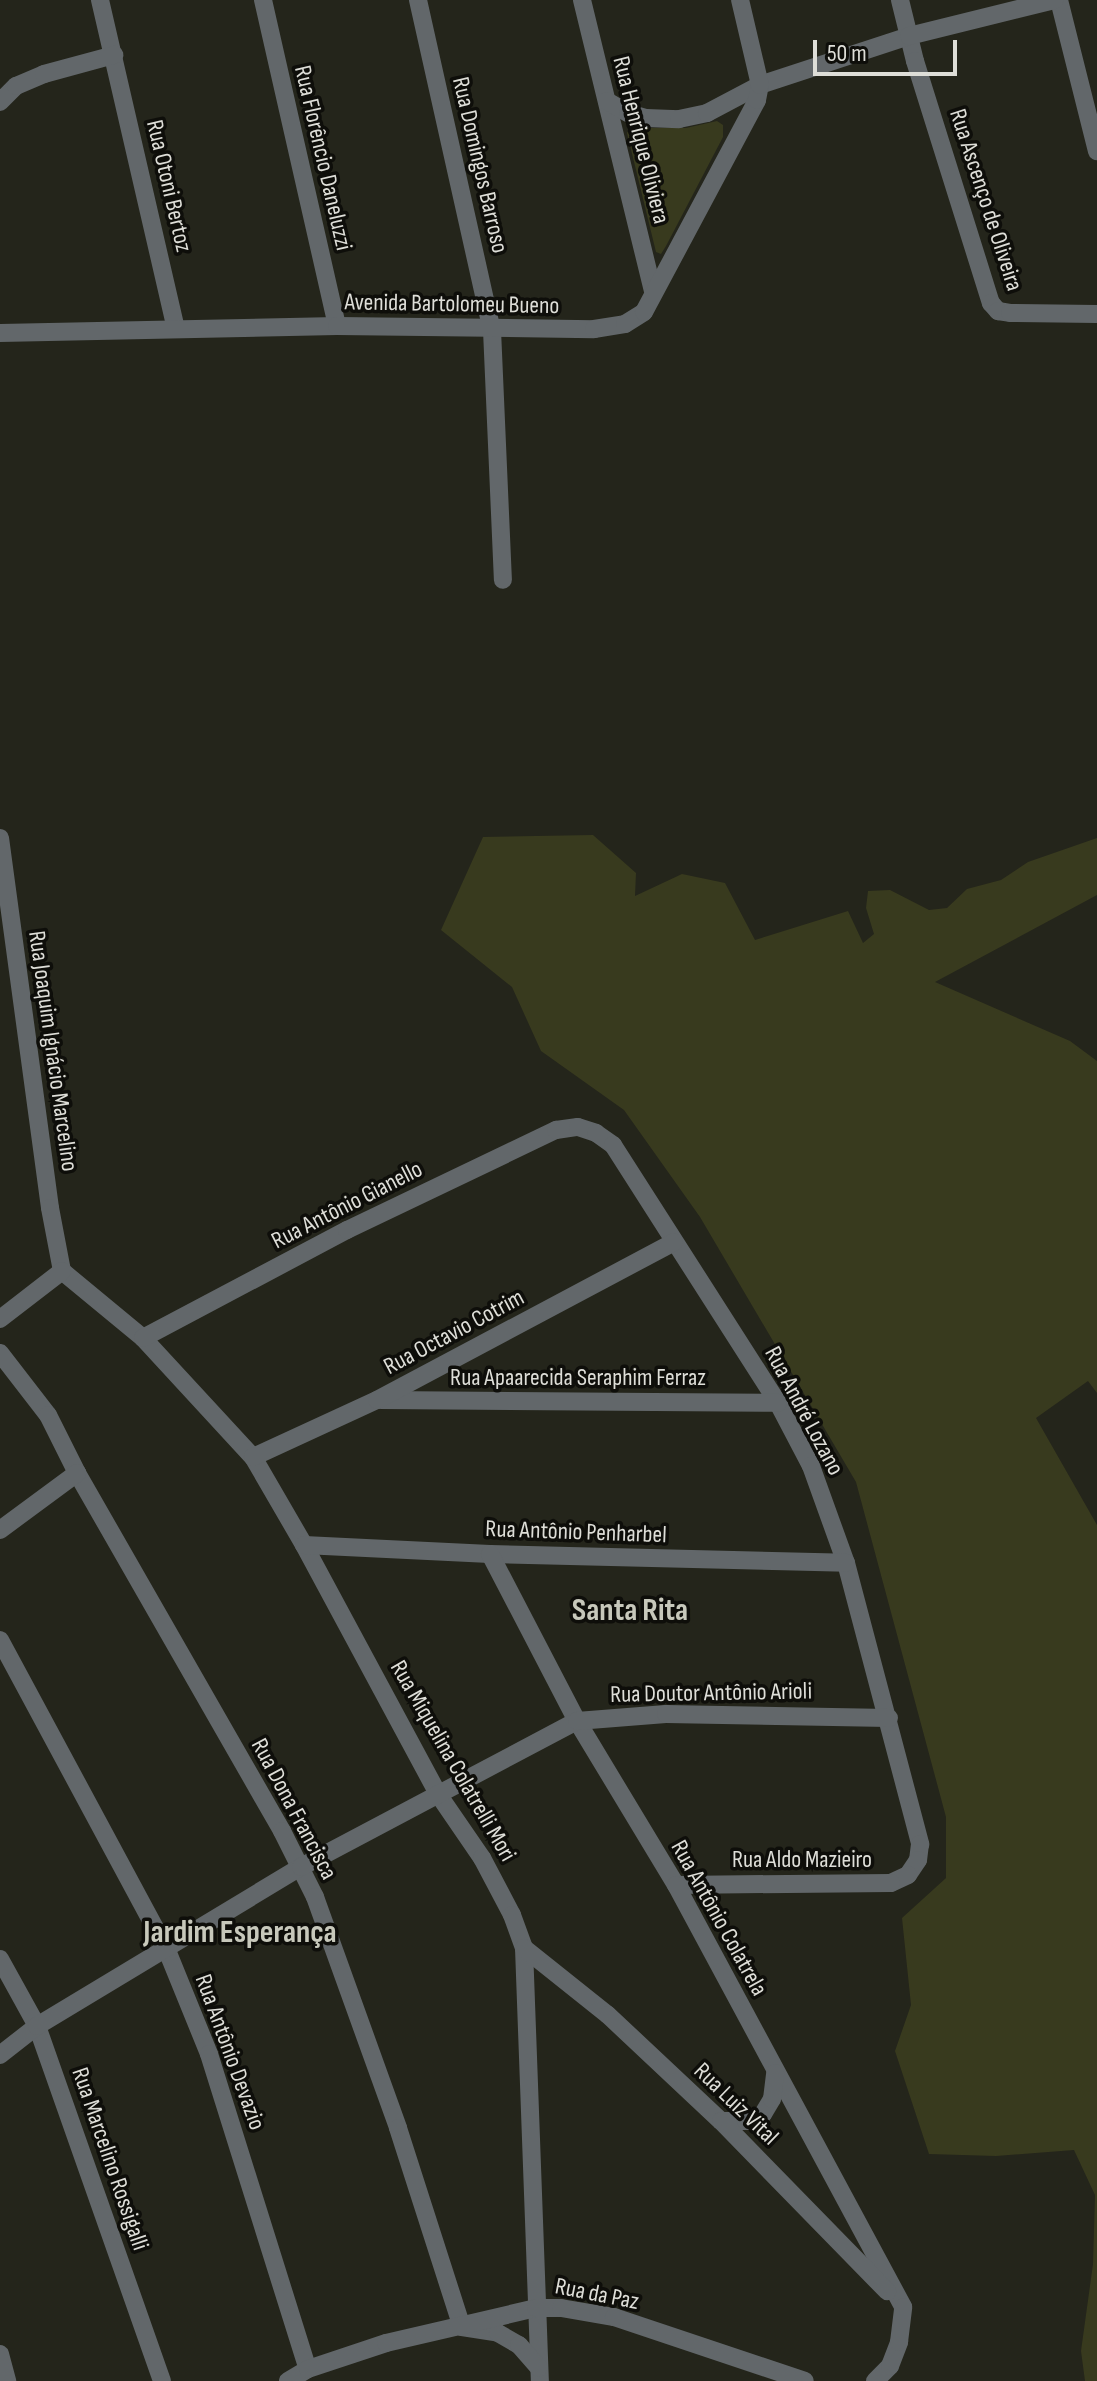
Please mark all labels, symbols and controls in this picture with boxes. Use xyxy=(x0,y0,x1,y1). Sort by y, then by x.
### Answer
scale bar xyxy=(817,24,961,74)
text: 50 m xyxy=(827,39,867,68)
street label: Rua Henrique Oliviera xyxy=(606,53,676,227)
street label: Rua Florêncio Daneluzzi xyxy=(288,63,358,253)
street label: Rua Domingos Barroso xyxy=(446,74,514,256)
street label: Rua Ascenço de Oliveira xyxy=(943,105,1029,295)
street label: Rua Otoni Bertoz xyxy=(140,117,198,255)
street label: Avenida Bartolomeu Bueno xyxy=(344,288,560,320)
street label: Rua Joaquim Ignácio Marcelino xyxy=(22,929,84,1173)
street label: Rua Antônio Gianello xyxy=(267,1155,427,1255)
street label: Rua Octavio Cotrim xyxy=(379,1283,529,1381)
street label: Rua André Lozano xyxy=(758,1342,850,1480)
street label: Rua Apaarecida Seraphim Ferraz xyxy=(450,1364,706,1392)
street label: Rua Antônio Penharbel xyxy=(485,1514,667,1550)
district label: Santa Rita xyxy=(572,1592,688,1630)
street label: Rua Miquelina Colatrelli Mori xyxy=(384,1655,522,1867)
street label: Rua Doutor Antônio Arioli xyxy=(610,1677,812,1709)
street label: Rua Dona Francisca xyxy=(245,1734,343,1884)
street label: Rua Antônio Colatrela xyxy=(664,1835,774,2001)
street label: Rua Aldo Mazieiro xyxy=(732,1846,872,1874)
district label: Jardim Esperança xyxy=(143,1914,337,1952)
street label: Rua Antônio Devazio xyxy=(189,1970,271,2134)
street label: Rua Luiz Vital xyxy=(688,2057,784,2151)
street label: Rua Marcelino Rossigalli xyxy=(65,2064,155,2254)
street label: Rua da Paz xyxy=(553,2272,641,2316)

